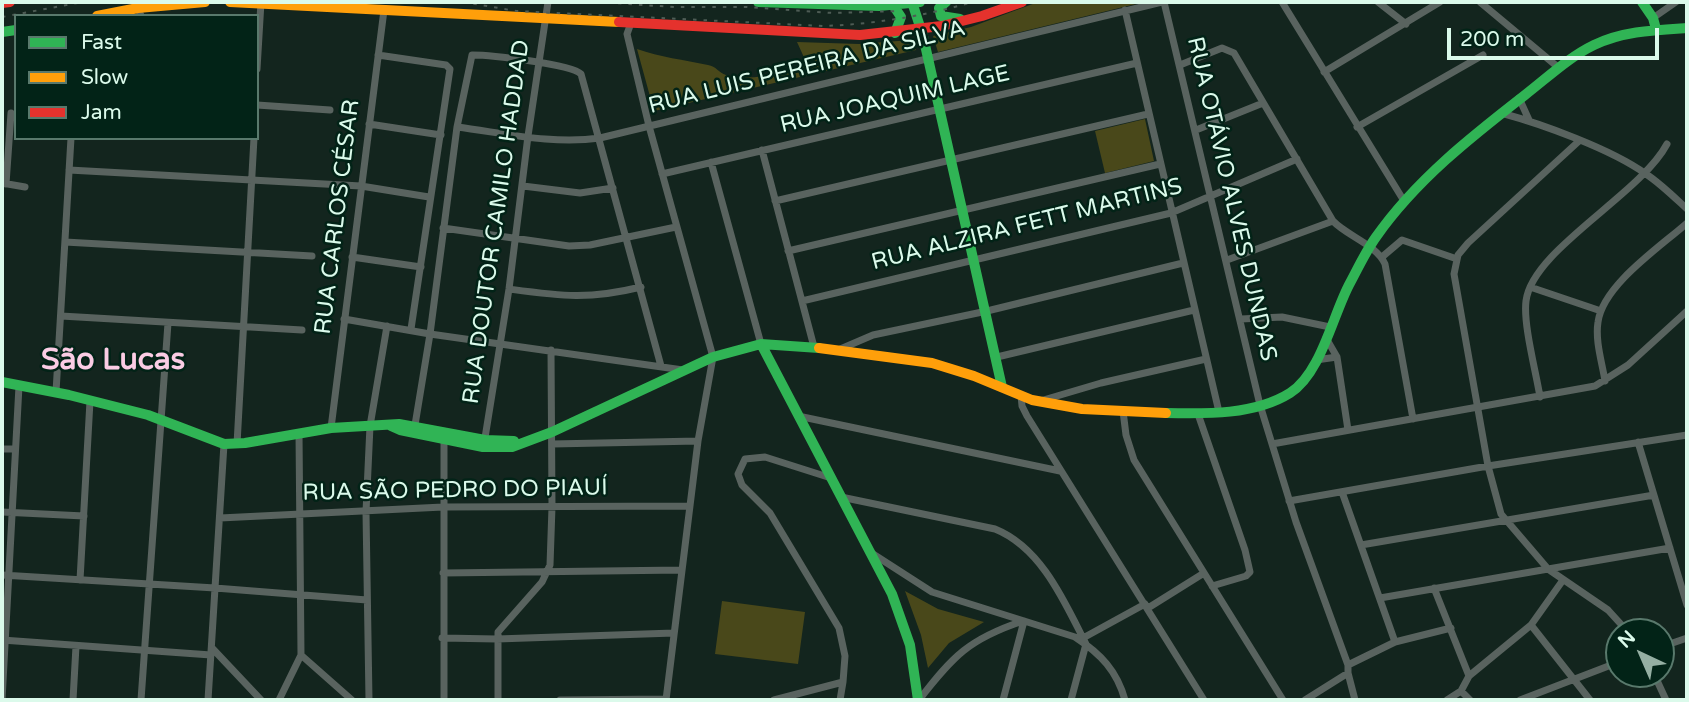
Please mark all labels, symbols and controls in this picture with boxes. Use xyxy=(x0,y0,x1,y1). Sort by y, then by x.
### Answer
legend xyxy=(14,14,259,140)
scale bar xyxy=(1451,14,1663,58)
street label: RUA LUIS PEREIRA DA SILVA xyxy=(646,15,968,121)
text: 200 m xyxy=(1460,27,1524,52)
text: Fast xyxy=(81,30,122,55)
street label: RUA OTÁVIO ALVES DUNDAS xyxy=(1180,34,1282,364)
street label: RUA DOUTOR CAMILO HADDAD xyxy=(458,38,536,406)
street label: RUA JOAQUIM LAGE xyxy=(777,60,1013,140)
text: Slow xyxy=(81,65,128,90)
street label: RUA CARLOS CÉSAR xyxy=(310,98,366,336)
text: Jam xyxy=(81,100,122,125)
street label: RUA ALZIRA FETT MARTINS xyxy=(869,173,1185,277)
district label: São Lucas xyxy=(41,343,185,379)
street label: RUA SÃO PEDRO DO PIAUÍ xyxy=(302,475,608,507)
north arrow xyxy=(1605,618,1675,688)
text: N xyxy=(1614,626,1640,653)

